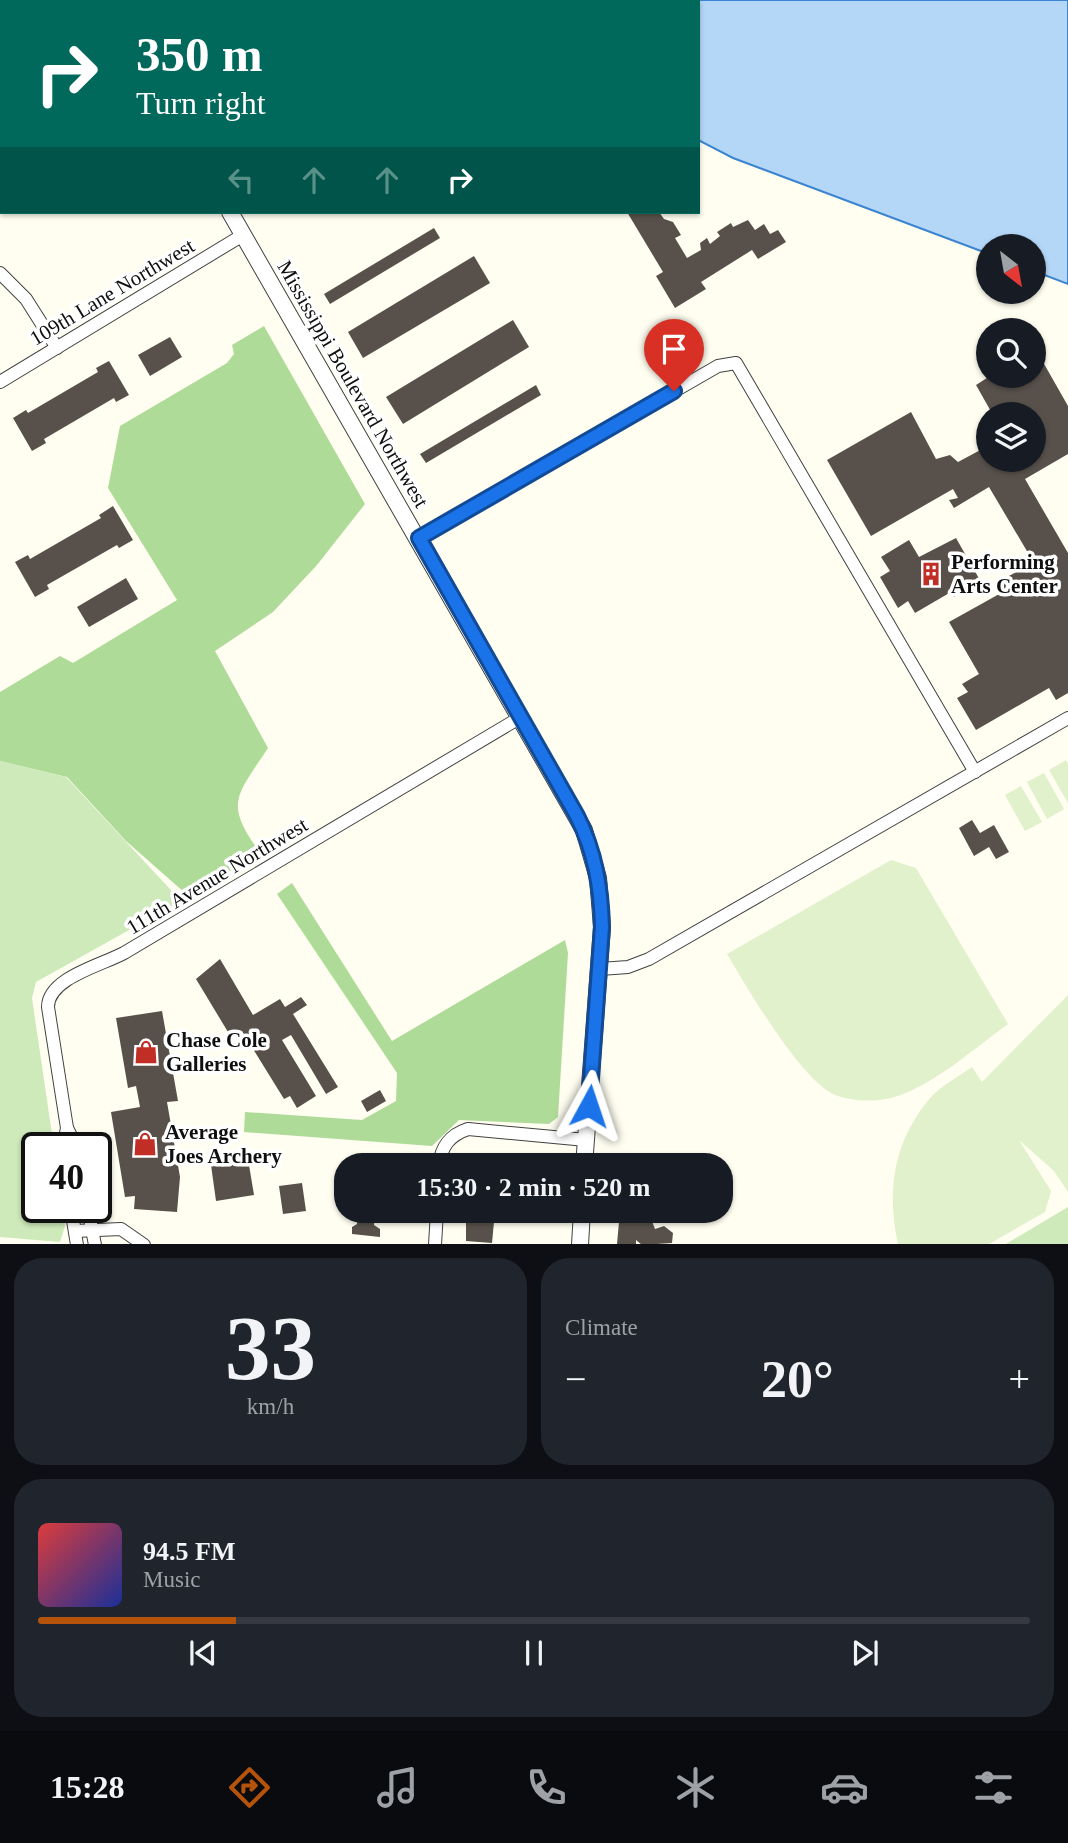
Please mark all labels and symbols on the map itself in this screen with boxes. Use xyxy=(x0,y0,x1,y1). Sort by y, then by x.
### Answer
street label: 109th Lane Northwest xyxy=(25,233,199,351)
north arrow xyxy=(976,234,1046,304)
street label: Mississippi Boulevard Northwest xyxy=(272,256,434,512)
pin xyxy=(644,319,704,391)
place label: Performing Arts Center xyxy=(951,550,1058,598)
building icon: Performing Arts Center xyxy=(917,560,945,588)
street label: 111th Avenue Northwest xyxy=(122,812,312,940)
place label: Chase Cole Galleries xyxy=(166,1028,267,1076)
shop icon: Chase Cole Galleries xyxy=(132,1038,160,1066)
position arrow xyxy=(552,1069,626,1143)
place label: Average Joes Archery xyxy=(165,1120,282,1168)
shop icon: Average Joes Archery xyxy=(131,1130,159,1158)
speed limit sign: 40 xyxy=(21,1132,112,1223)

